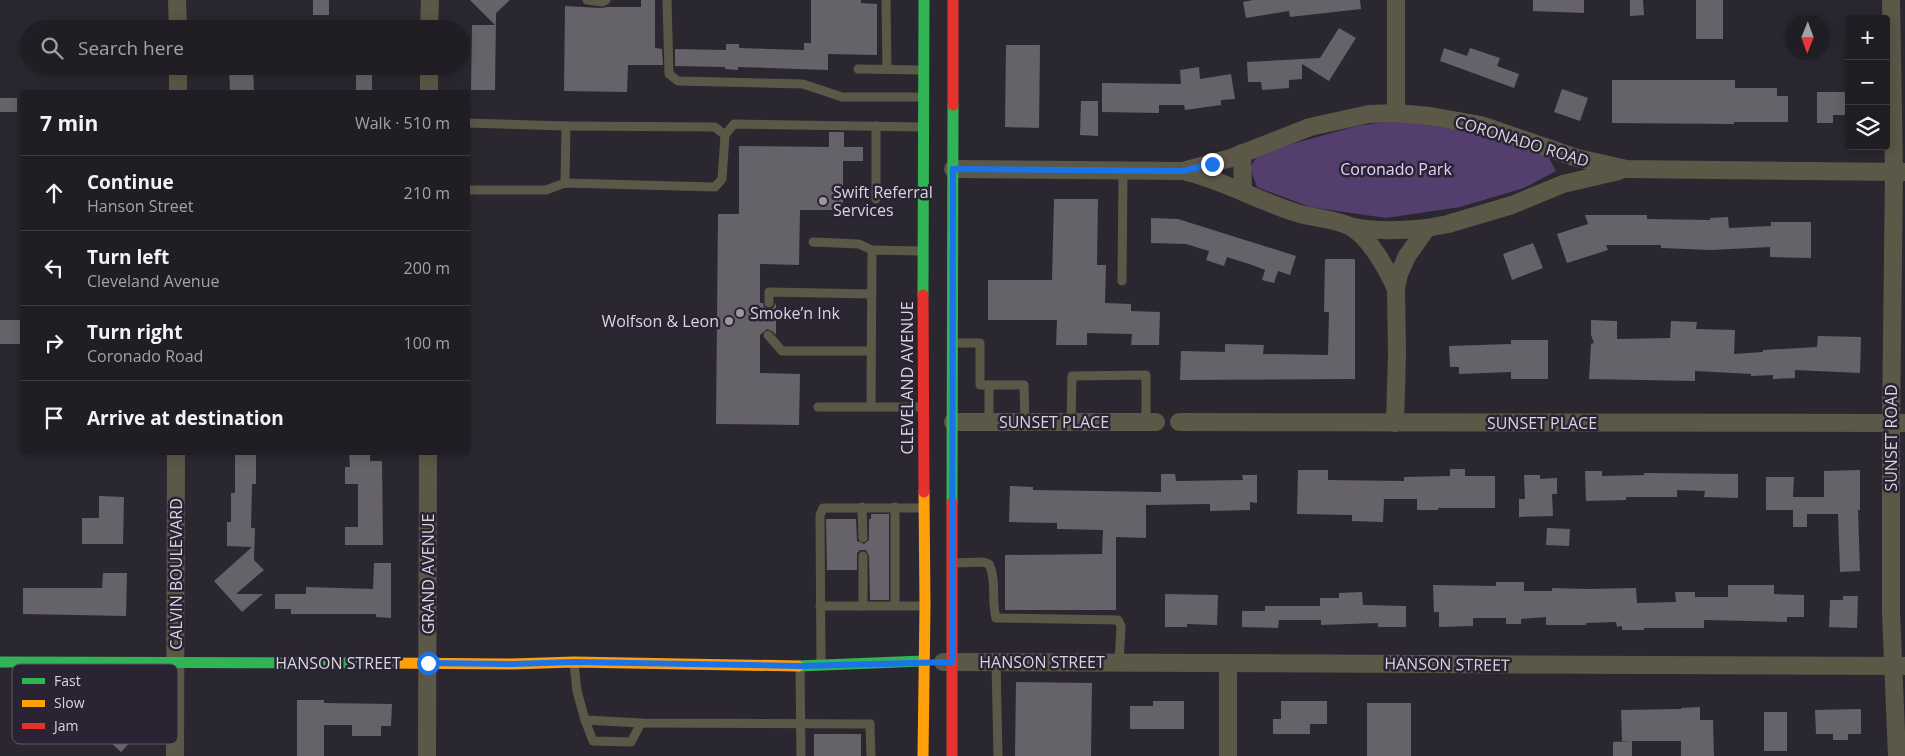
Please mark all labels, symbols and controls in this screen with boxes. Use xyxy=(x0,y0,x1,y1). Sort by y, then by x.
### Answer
north arrow xyxy=(1785,15,1830,60)
map controls xyxy=(1845,15,1890,150)
button: + xyxy=(1845,15,1890,60)
search box xyxy=(20,20,470,75)
icon: search xyxy=(38,34,66,62)
text: Search here xyxy=(78,35,184,61)
button: − xyxy=(1845,60,1890,105)
button: layers xyxy=(1845,105,1890,150)
text: 7 min xyxy=(40,109,98,137)
street label: CORONADO ROAD xyxy=(1452,110,1592,172)
text: Walk · 510 m xyxy=(355,112,450,134)
route end xyxy=(1201,153,1224,176)
park label: Coronado Park xyxy=(1340,158,1452,180)
text: Continue xyxy=(87,169,174,195)
icon: ahead xyxy=(40,179,68,207)
place label: Swift Referral Services xyxy=(833,181,933,221)
text: 210 m xyxy=(404,182,450,204)
text: Hanson Street xyxy=(87,195,193,217)
marker: Swift Referral Services xyxy=(817,195,829,207)
text: Turn left xyxy=(87,244,169,270)
icon: left xyxy=(40,254,68,282)
text: 200 m xyxy=(404,257,450,279)
text: Cleveland Avenue xyxy=(87,270,219,292)
street label: CLEVELAND AVENUE xyxy=(896,301,918,455)
place label: Smoke’n Ink xyxy=(750,302,841,324)
marker: Smoke’n Ink xyxy=(734,307,746,319)
place label: Wolfson & Leon xyxy=(601,310,719,332)
marker: Wolfson & Leon xyxy=(723,315,735,327)
text: Turn right xyxy=(87,319,182,345)
icon: right xyxy=(40,329,68,357)
text: 100 m xyxy=(404,332,450,354)
text: Coronado Road xyxy=(87,345,203,367)
street label: SUNSET ROAD xyxy=(1880,384,1902,492)
icon: arrive xyxy=(40,404,68,432)
text: Arrive at destination xyxy=(87,405,284,431)
street label: SUNSET PLACE xyxy=(999,411,1109,433)
street label: SUNSET PLACE xyxy=(1487,412,1597,434)
street label: CALVIN BOULEVARD xyxy=(165,498,187,650)
street label: GRAND AVENUE xyxy=(417,514,439,634)
street label: HANSON STREET xyxy=(979,651,1105,673)
street label: HANSON STREET xyxy=(275,652,401,674)
route start xyxy=(417,652,440,675)
street label: HANSON STREET xyxy=(1384,652,1510,676)
legend xyxy=(12,664,178,744)
text: Fast xyxy=(54,671,81,690)
text: Slow xyxy=(54,693,85,712)
text: Jam xyxy=(52,716,79,735)

